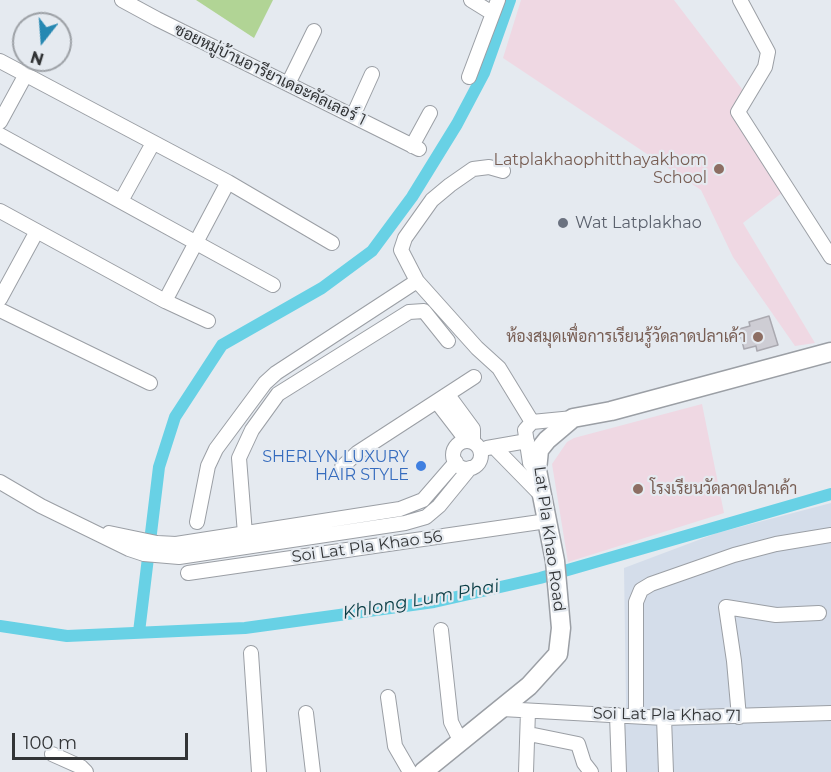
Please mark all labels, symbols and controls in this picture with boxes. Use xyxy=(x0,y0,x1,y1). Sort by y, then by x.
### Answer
north arrow xyxy=(12,12,72,72)
street label: ซอยหมู่บ้านอารียาเดอะคัลเลอร์ 1 xyxy=(171,20,369,130)
text: N xyxy=(28,47,46,69)
place label: Latplakhaophitthayakhom School xyxy=(493,150,707,188)
marker: Latplakhaophitthayakhom School xyxy=(712,162,726,176)
place label: Wat Latplakhao xyxy=(575,213,702,233)
marker: Wat Latplakhao xyxy=(556,216,570,230)
place label: ห้องสมุดเพื่อการเรียนรู้วัดลาดปลาเค้า xyxy=(506,327,746,347)
marker: ห้องสมุดเพื่อการเรียนรู้วัดลาดปลาเค้า xyxy=(751,330,765,344)
place label: SHERLYN LUXURY HAIR STYLE xyxy=(262,447,409,485)
marker: SHERLYN LUXURY HAIR STYLE xyxy=(414,459,428,473)
street label: Lat Pla Khao Road xyxy=(529,465,569,613)
place label: โรงเรียนวัดลาดปลาเค้า xyxy=(650,479,797,499)
marker: โรงเรียนวัดลาดปลาเค้า xyxy=(631,482,645,496)
street label: Soi Lat Pla Khao 56 xyxy=(290,527,444,567)
water label: Khlong Lum Phai xyxy=(341,576,501,624)
street label: Soi Lat Pla Khao 71 xyxy=(593,704,741,726)
scale bar xyxy=(15,721,190,759)
text: 100 m xyxy=(23,732,77,754)

